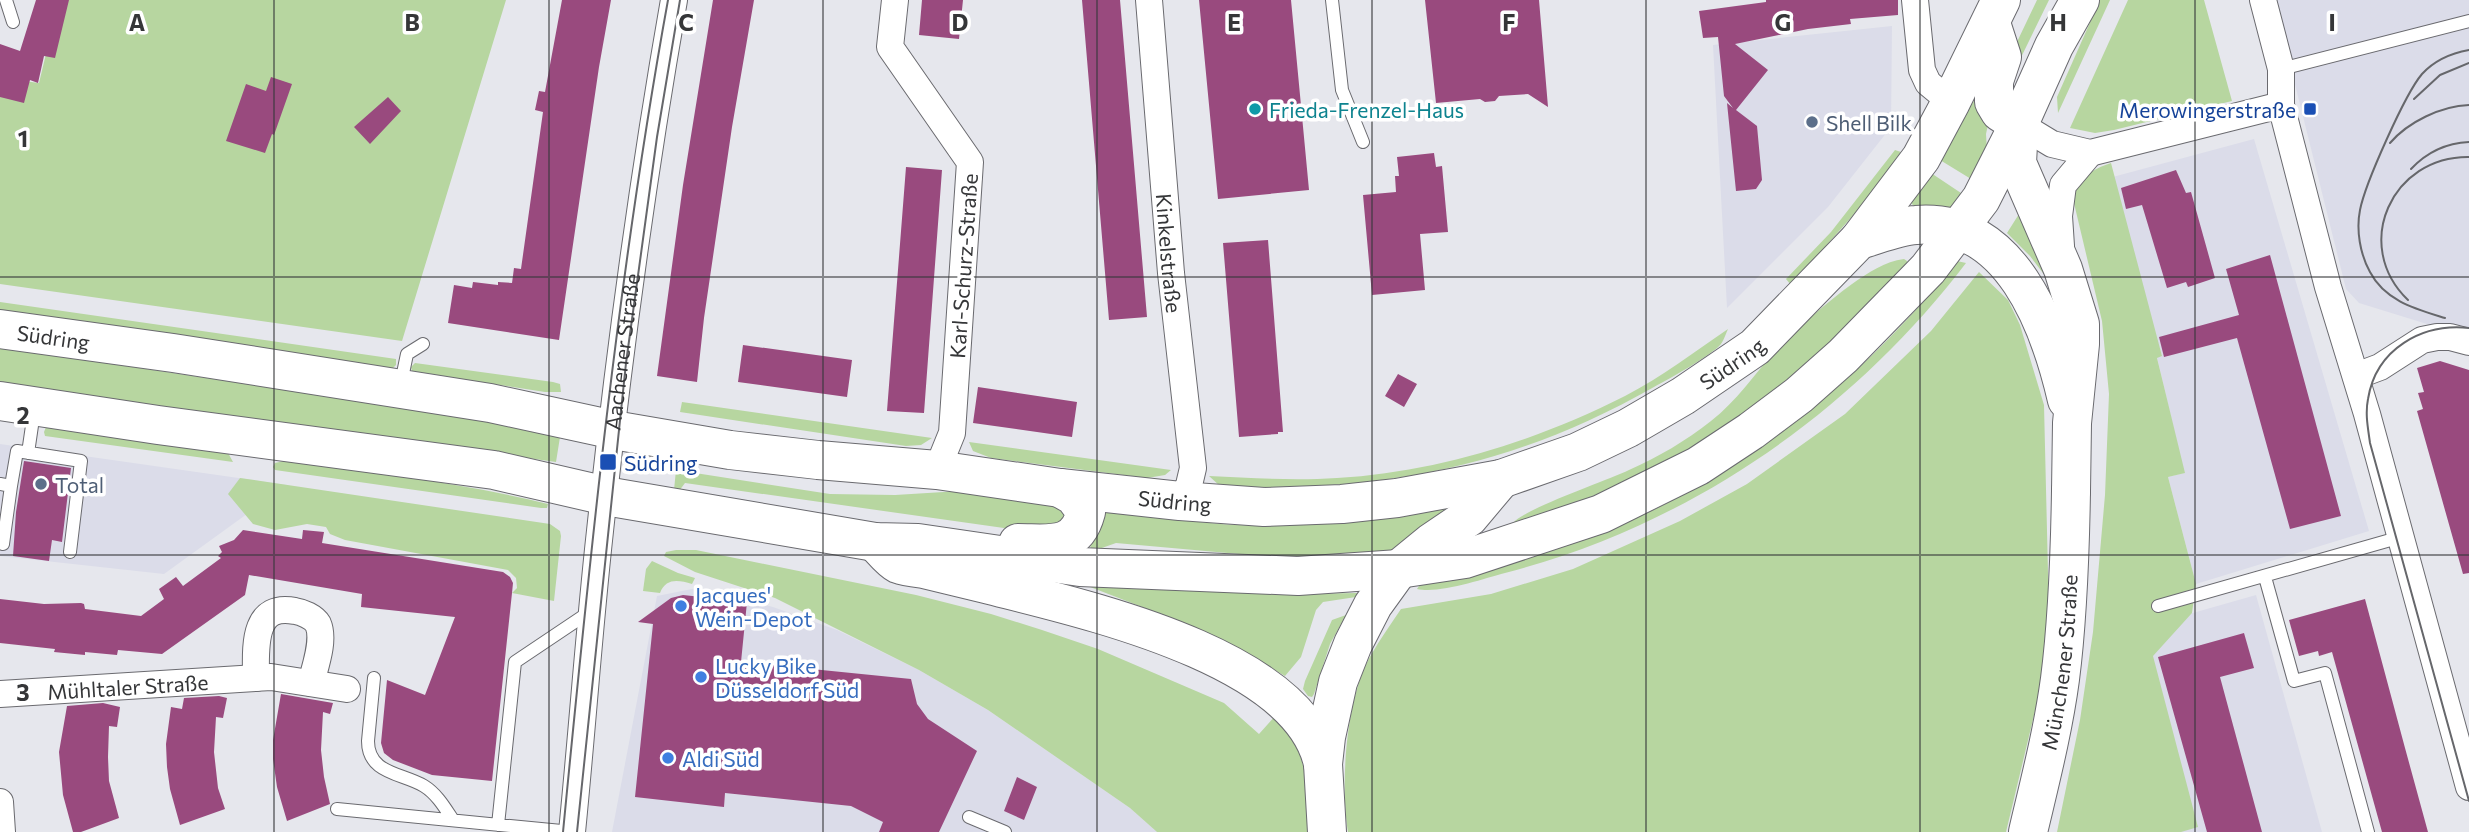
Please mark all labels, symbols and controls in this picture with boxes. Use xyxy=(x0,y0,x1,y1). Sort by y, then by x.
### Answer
text: A xyxy=(129,8,146,36)
text: B xyxy=(404,8,420,36)
text: C xyxy=(678,8,694,36)
text: D xyxy=(952,8,969,36)
text: E xyxy=(1227,8,1241,36)
text: F xyxy=(1502,8,1516,36)
text: G xyxy=(1775,8,1791,36)
text: H xyxy=(2049,8,2067,36)
text: I xyxy=(2328,8,2336,36)
place label: Frieda-Frenzel-Haus xyxy=(1269,97,1464,122)
place label: Merowingerstraße xyxy=(2119,97,2296,122)
marker: Frieda-Frenzel-Haus xyxy=(1247,101,1263,117)
marker: Merowingerstraße xyxy=(2302,101,2318,117)
place label: Shell Bilk xyxy=(1826,110,1912,135)
marker: Shell Bilk xyxy=(1804,114,1820,130)
text: 1 xyxy=(18,124,28,152)
street label: Karl-Schurz-Straße xyxy=(944,173,982,359)
street label: Kinkelstraße xyxy=(1152,192,1188,314)
street label: Aachener Straße xyxy=(599,271,644,431)
street label: Südring xyxy=(15,319,92,354)
street label: Südring xyxy=(1694,332,1770,394)
text: 2 xyxy=(16,401,30,429)
place label: Südring xyxy=(624,450,697,475)
marker: Südring xyxy=(598,452,618,472)
place label: Total xyxy=(55,472,104,497)
marker: Total xyxy=(33,476,49,492)
street label: Südring xyxy=(1137,484,1212,516)
street label: Münchener Straße xyxy=(2035,574,2081,752)
place label: Jacques' Wein-Depot xyxy=(695,582,812,631)
marker: Jacques' Wein-Depot xyxy=(673,598,689,614)
place label: Lucky Bike Düsseldorf Süd xyxy=(715,653,859,702)
street label: Mühltaler Straße xyxy=(46,668,209,704)
marker: Lucky Bike Düsseldorf Süd xyxy=(693,669,709,685)
text: 3 xyxy=(16,678,30,706)
place label: Aldi Süd xyxy=(682,746,760,771)
marker: Aldi Süd xyxy=(660,750,676,766)

